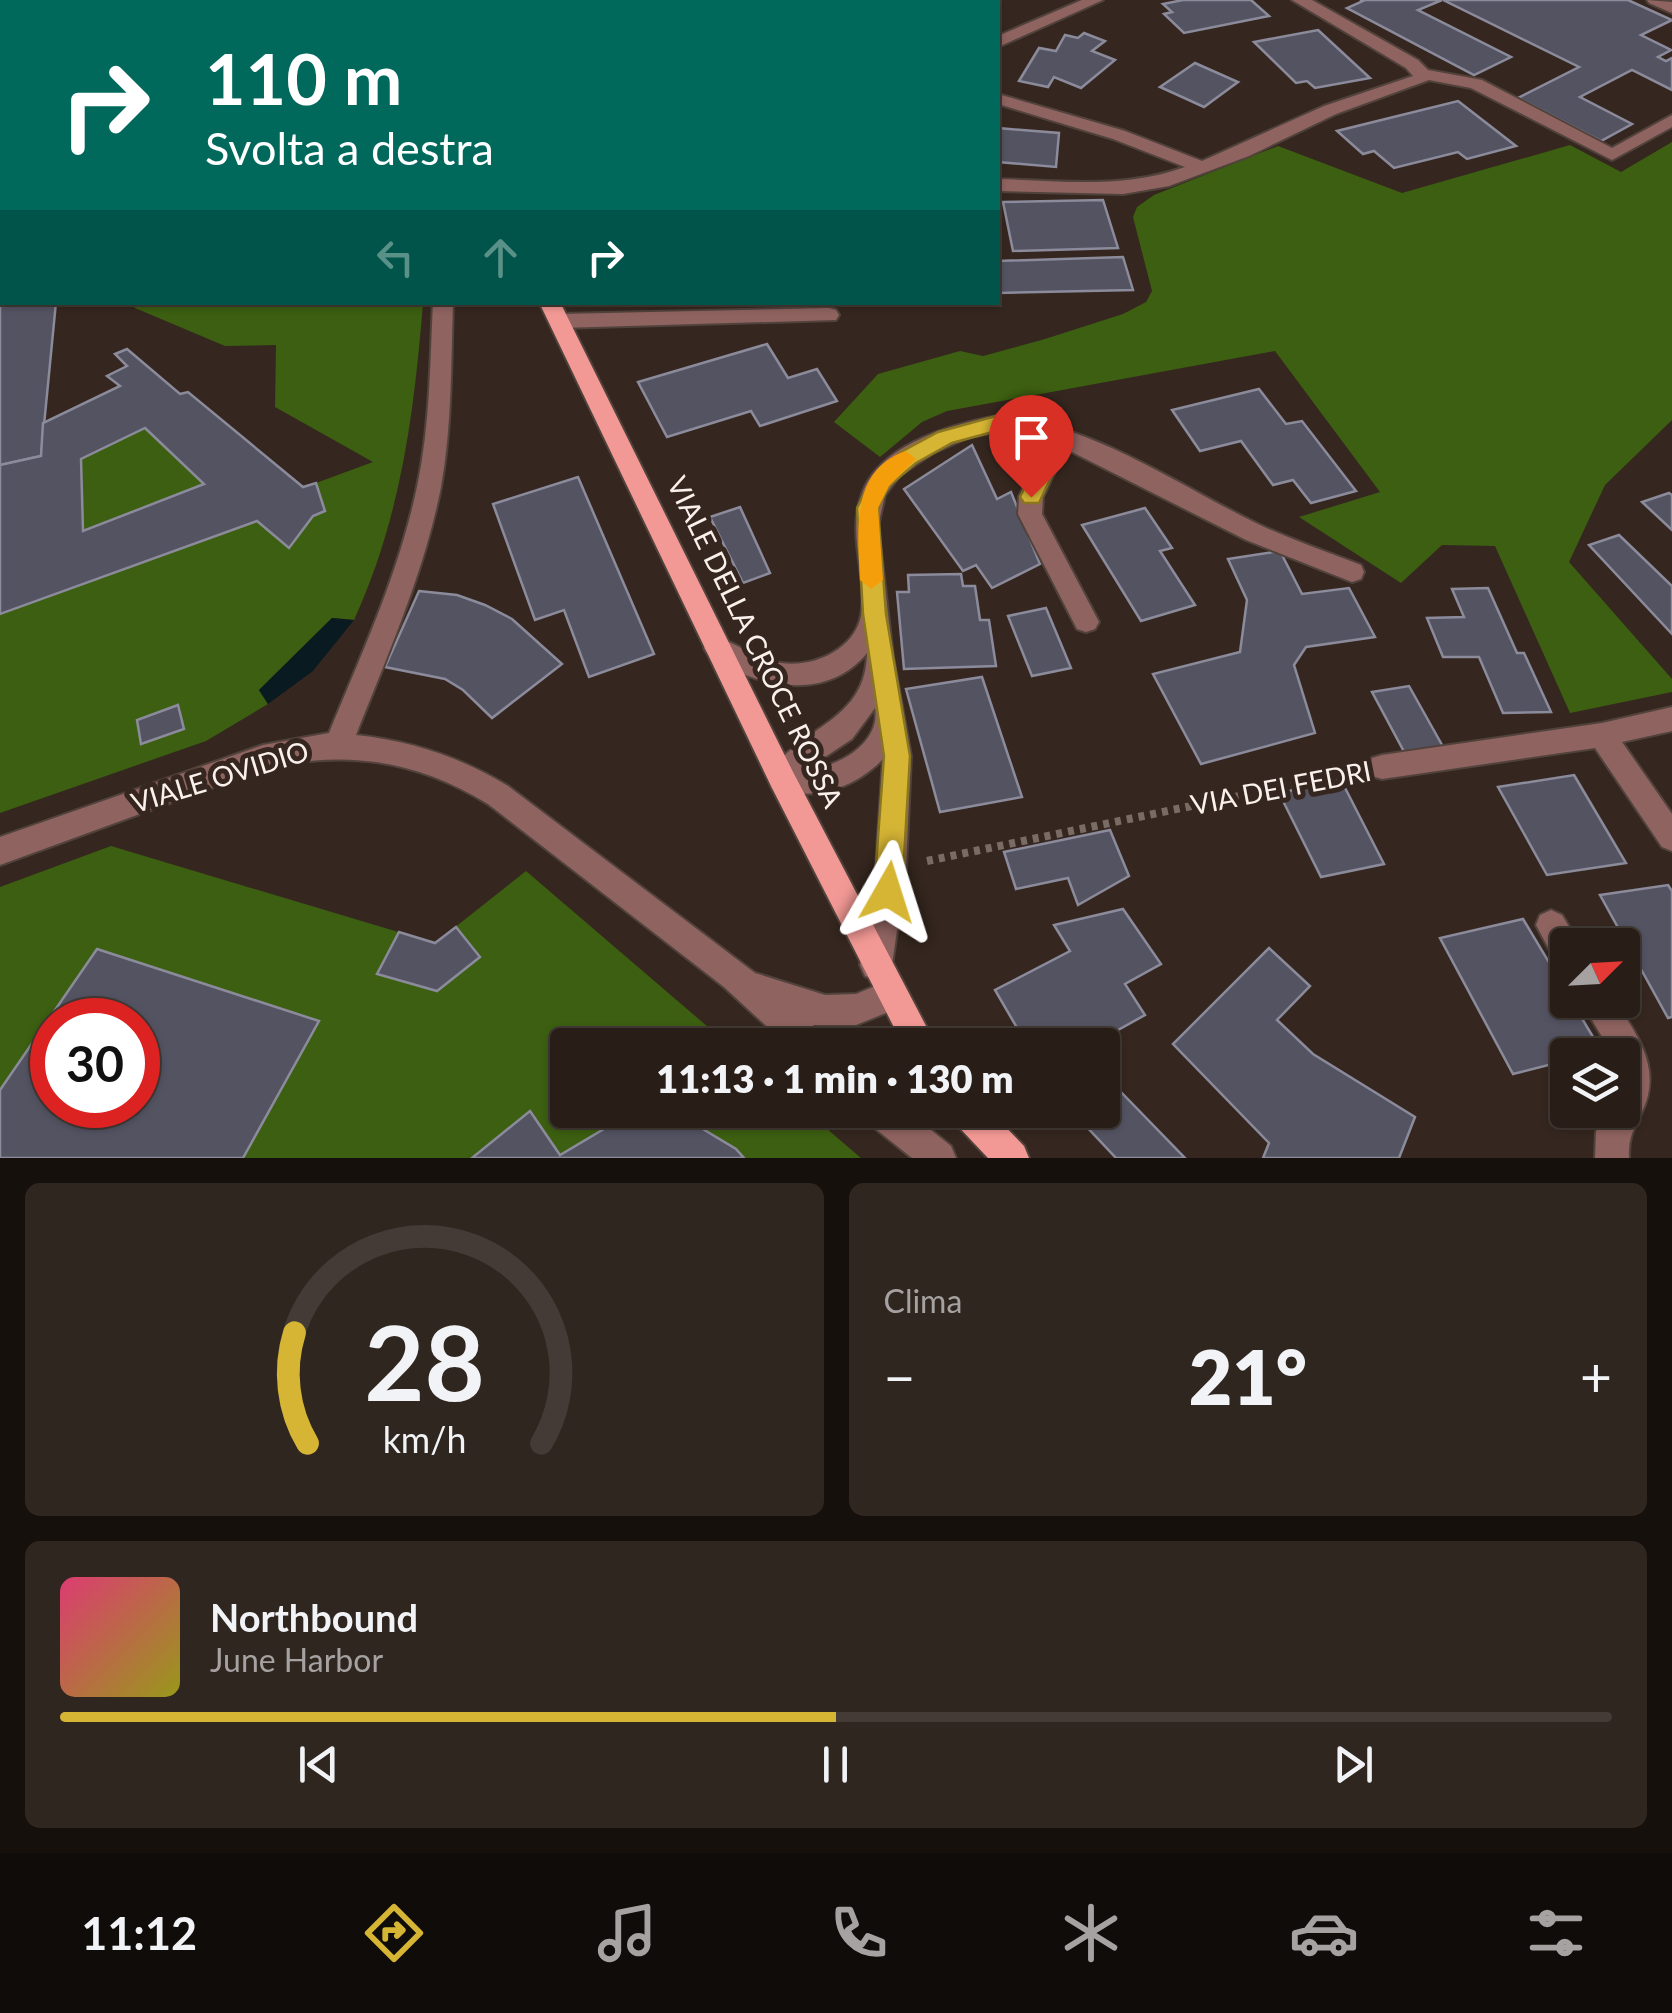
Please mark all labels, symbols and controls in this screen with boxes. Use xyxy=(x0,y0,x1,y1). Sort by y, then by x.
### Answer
text: 110 m xyxy=(205,36,402,120)
icon: right xyxy=(40,40,170,170)
text: Svolta a destra xyxy=(205,121,494,175)
icon: left xyxy=(368,230,423,285)
icon: ahead xyxy=(473,230,528,285)
icon: right xyxy=(578,230,633,285)
pin xyxy=(989,395,1074,498)
icon: arrive xyxy=(1004,410,1059,465)
street label: VIALE DELLA CROCE ROSSA xyxy=(661,470,851,813)
street label: VIALE OVIDIO xyxy=(127,733,313,819)
street label: VIA DEI FEDRI xyxy=(1188,753,1374,821)
position arrow xyxy=(836,840,940,944)
north arrow xyxy=(1550,928,1640,1018)
map controls xyxy=(1550,928,1640,1128)
speed limit sign: 30 xyxy=(30,998,160,1128)
button: layers xyxy=(1550,1038,1640,1128)
text: 11:13 · 1 min · 130 m xyxy=(656,1055,1014,1101)
text: Clima xyxy=(884,1281,962,1320)
text: 28 xyxy=(364,1298,485,1423)
text: 21° xyxy=(1189,1331,1307,1421)
text: − xyxy=(884,1343,915,1409)
text: + xyxy=(1580,1343,1612,1409)
text: km/h xyxy=(382,1418,466,1461)
text: Northbound xyxy=(210,1594,418,1640)
text: June Harbor xyxy=(210,1640,383,1679)
icon: previous xyxy=(291,1737,346,1792)
icon: pause xyxy=(808,1737,863,1792)
icon: next xyxy=(1326,1737,1381,1792)
icon: directions xyxy=(359,1898,429,1968)
icon: music xyxy=(592,1898,662,1968)
icon: phone xyxy=(824,1898,894,1968)
icon: climate xyxy=(1056,1898,1126,1968)
icon: car xyxy=(1289,1898,1359,1968)
icon: filters xyxy=(1521,1898,1591,1968)
text: 11:12 xyxy=(81,1906,197,1960)

